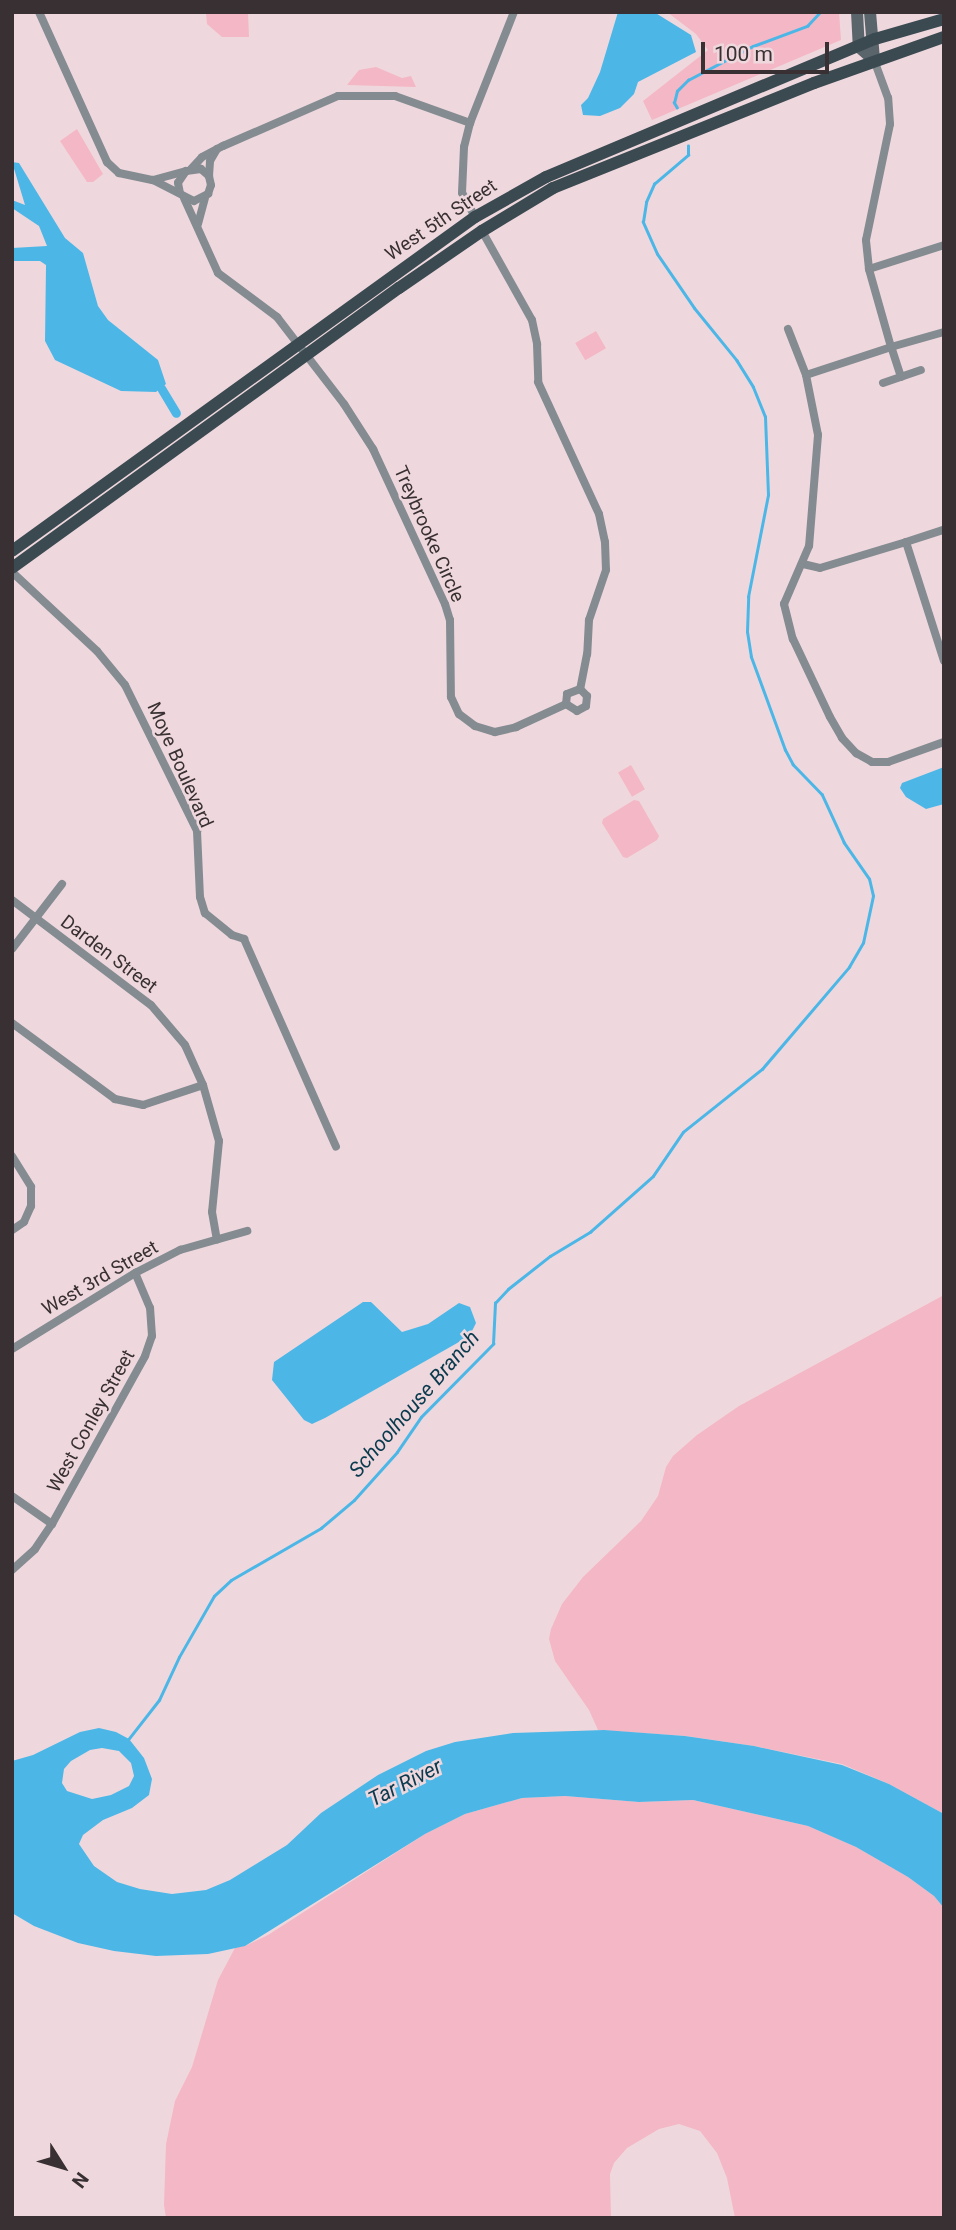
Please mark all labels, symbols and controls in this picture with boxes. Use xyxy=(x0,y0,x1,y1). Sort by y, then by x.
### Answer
scale bar xyxy=(704,28,832,72)
text: 100 m xyxy=(714,42,773,66)
street label: West 5th Street xyxy=(381,174,501,266)
street label: Treybrooke Circle xyxy=(389,462,469,606)
street label: Moye Boulevard xyxy=(142,699,218,831)
street label: Darden Street xyxy=(56,910,162,998)
street label: West 3rd Street xyxy=(38,1236,162,1320)
water label: Schoolhouse Branch xyxy=(343,1326,485,1482)
street label: West Conley Street xyxy=(42,1346,140,1496)
water label: Tar River xyxy=(364,1754,446,1812)
north arrow xyxy=(28,2132,98,2202)
text: N xyxy=(67,2168,93,2192)

